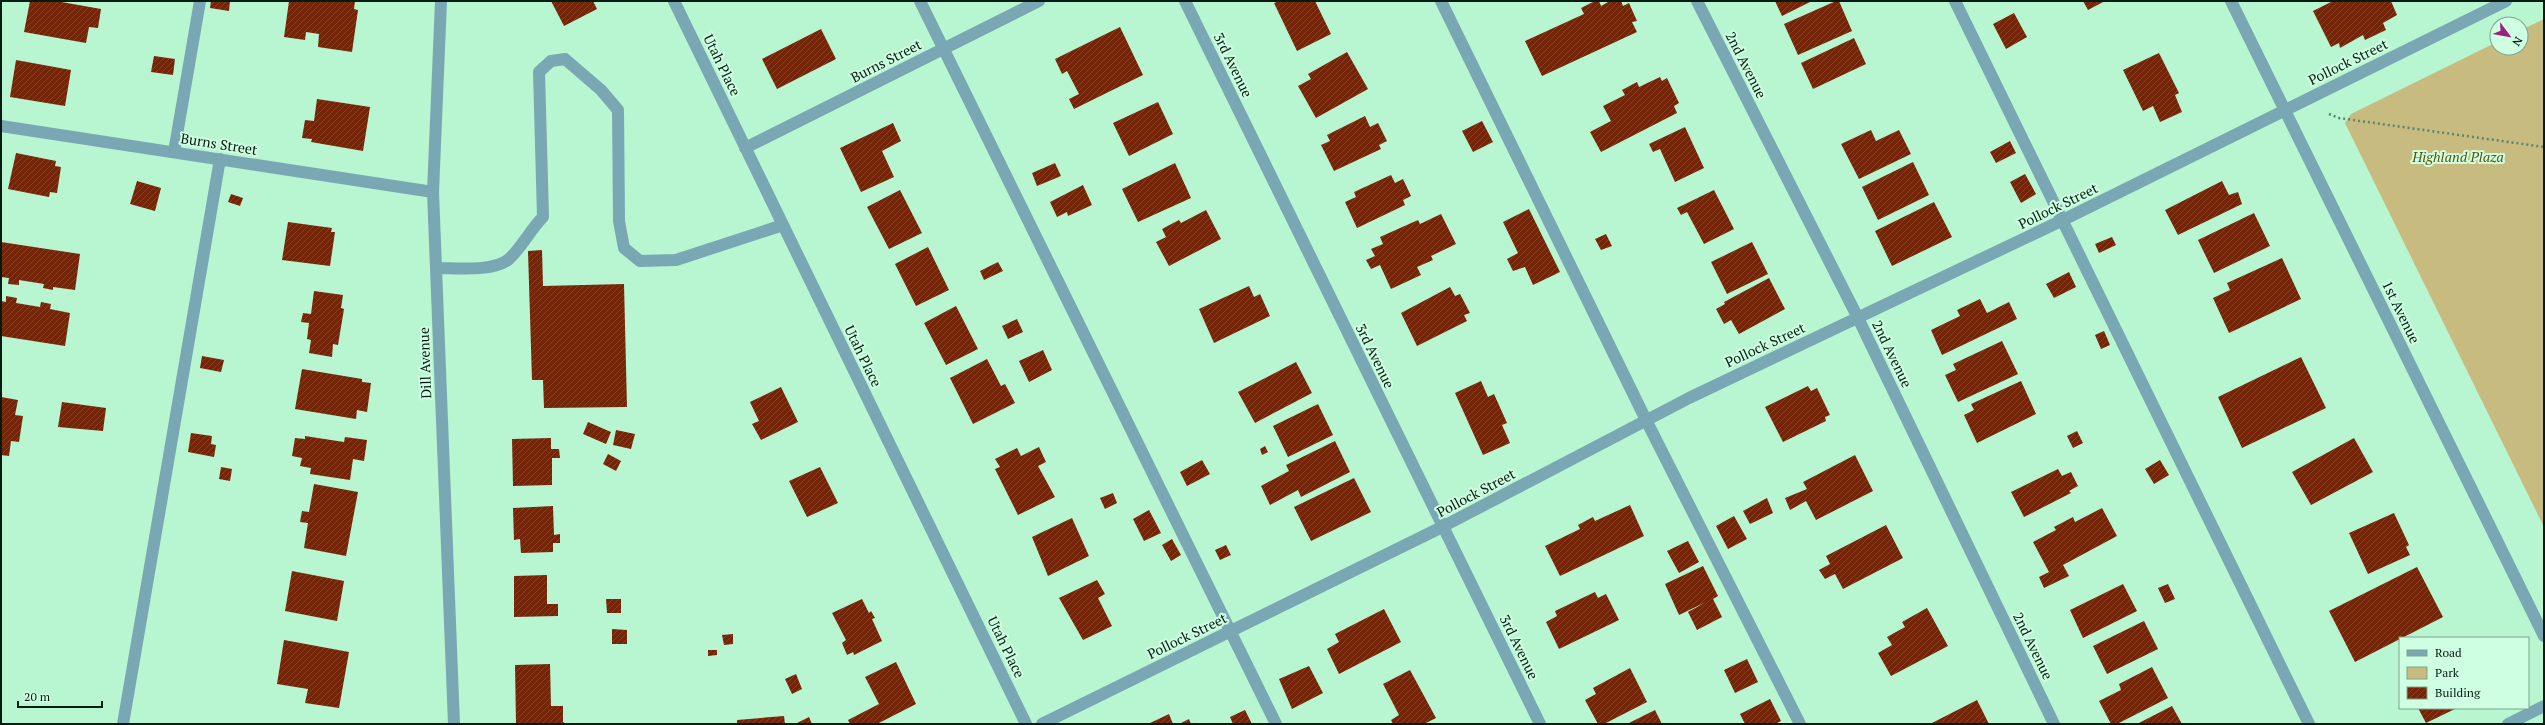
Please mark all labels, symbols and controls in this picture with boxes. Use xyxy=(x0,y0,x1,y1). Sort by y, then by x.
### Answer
north arrow xyxy=(2489,16,2529,56)
street label: 2nd Avenue xyxy=(1722,28,1771,101)
street label: 3rd Avenue xyxy=(1210,29,1257,100)
street label: Utah Place xyxy=(699,31,746,99)
street label: Burns Street xyxy=(847,34,925,87)
street label: Pollock Street xyxy=(2305,34,2391,89)
text: N xyxy=(2509,34,2526,49)
street label: Burns Street xyxy=(179,128,259,159)
park label: Highland Plaza xyxy=(2411,147,2504,166)
street label: Pollock Street xyxy=(2015,178,2101,233)
street label: 1st Avenue xyxy=(2378,277,2425,346)
street label: Pollock Street xyxy=(1722,317,1809,371)
street label: 2nd Avenue xyxy=(1868,317,1917,391)
street label: 3rd Avenue xyxy=(1352,320,1399,391)
street label: Utah Place xyxy=(840,322,887,390)
street label: Dill Avenue xyxy=(414,327,435,399)
street label: Pollock Street xyxy=(1433,464,1519,521)
street label: Pollock Street xyxy=(1144,608,1230,663)
street label: 2nd Avenue xyxy=(2009,609,2058,683)
street label: 3rd Avenue xyxy=(1496,611,1543,682)
street label: Utah Place xyxy=(983,613,1030,681)
legend xyxy=(2399,637,2529,709)
text: Road xyxy=(2435,645,2462,660)
text: Park xyxy=(2435,665,2460,680)
scale bar xyxy=(18,683,102,709)
text: Building xyxy=(2435,685,2481,700)
text: 20 m xyxy=(24,689,51,704)

